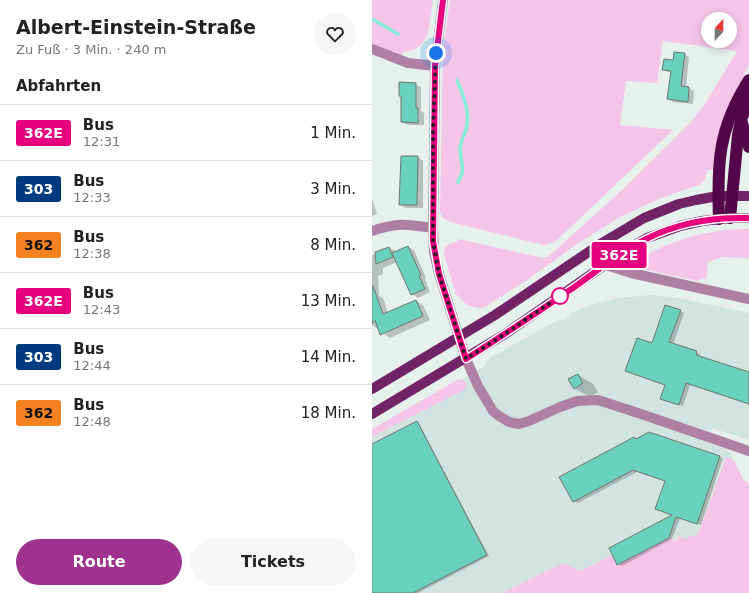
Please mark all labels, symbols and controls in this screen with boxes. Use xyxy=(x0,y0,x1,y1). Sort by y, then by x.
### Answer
north arrow xyxy=(701,12,737,48)
map controls xyxy=(701,12,737,48)
button: heart xyxy=(314,13,356,55)
text: Albert-Einstein-Straße xyxy=(16,16,256,38)
text: Zu Fuß · 3 Min. · 240 m xyxy=(16,42,166,57)
your location xyxy=(426,43,446,63)
text: Abfahrten xyxy=(16,77,101,95)
text: Bus xyxy=(83,116,114,134)
text: 1 Min. xyxy=(310,124,356,142)
text: 362E xyxy=(24,125,63,141)
text: 12:31 xyxy=(83,134,120,149)
text: Bus xyxy=(73,172,104,190)
text: 3 Min. xyxy=(310,180,356,198)
text: 303 xyxy=(24,181,53,197)
text: 12:33 xyxy=(73,190,111,205)
text: Bus xyxy=(73,228,104,246)
text: 8 Min. xyxy=(310,236,356,254)
text: 362 xyxy=(24,237,53,253)
line badge: 362E xyxy=(591,242,647,268)
text: 12:38 xyxy=(73,246,111,261)
text: 362E xyxy=(600,247,638,263)
text: Bus xyxy=(83,284,114,302)
unlabelled marker xyxy=(551,287,569,305)
text: 13 Min. xyxy=(301,292,356,310)
text: 362E xyxy=(24,293,63,309)
text: 12:43 xyxy=(83,302,120,317)
text: Bus xyxy=(73,340,104,358)
text: 14 Min. xyxy=(301,348,356,366)
text: 303 xyxy=(24,349,53,365)
text: 12:44 xyxy=(73,358,111,373)
text: Bus xyxy=(73,396,104,414)
text: 18 Min. xyxy=(301,404,356,422)
text: 362 xyxy=(24,405,53,421)
text: 12:48 xyxy=(73,414,111,429)
button: Route xyxy=(16,539,182,585)
button: Tickets xyxy=(190,539,356,585)

